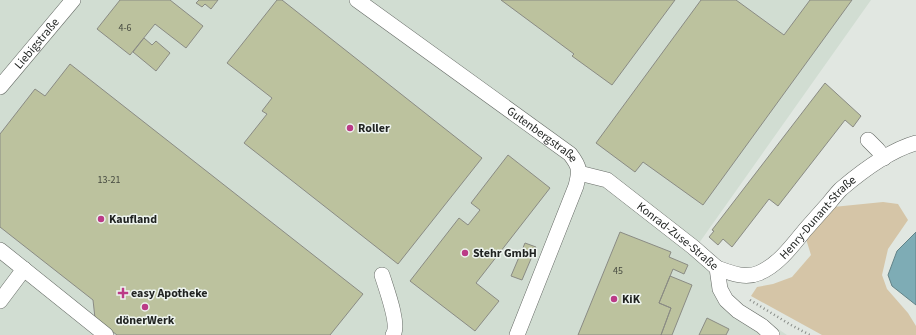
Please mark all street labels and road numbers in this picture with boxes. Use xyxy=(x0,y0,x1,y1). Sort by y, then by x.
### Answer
street label: Liebigstraße xyxy=(10,14,63,73)
street label: Gutenbergstraße xyxy=(503,102,582,166)
street label: Henry-Dunant-Straße xyxy=(776,171,860,263)
street label: Konrad-Zuse-Straße xyxy=(633,198,722,274)

